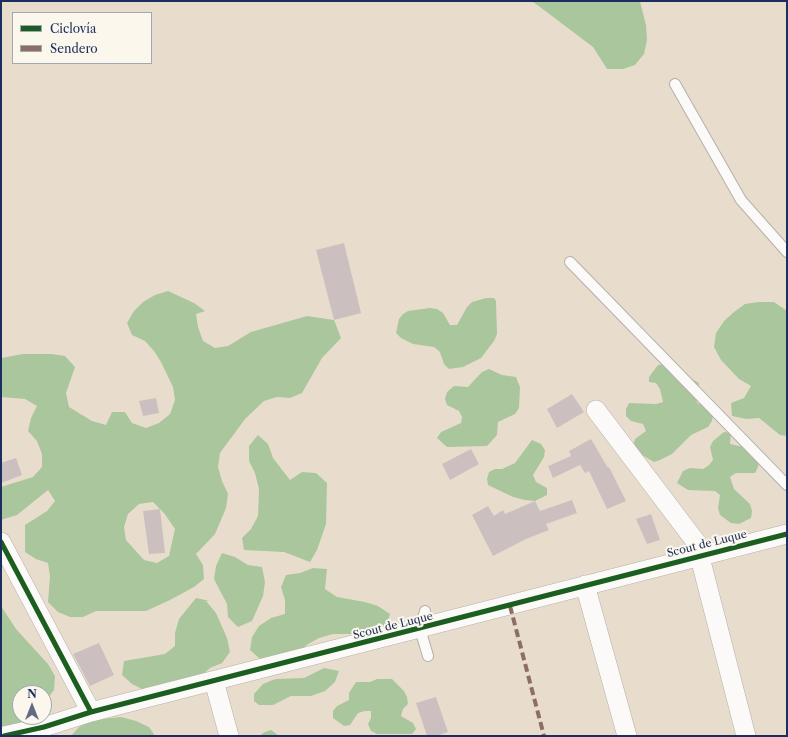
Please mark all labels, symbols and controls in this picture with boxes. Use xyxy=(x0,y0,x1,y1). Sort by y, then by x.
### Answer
legend xyxy=(12,12,152,64)
text: Ciclovía xyxy=(50,21,96,36)
text: Sendero xyxy=(50,41,98,56)
street label: Scout de Luque xyxy=(666,528,748,560)
street label: Scout de Luque xyxy=(352,610,434,642)
north arrow xyxy=(12,685,52,725)
text: N xyxy=(27,687,37,701)

